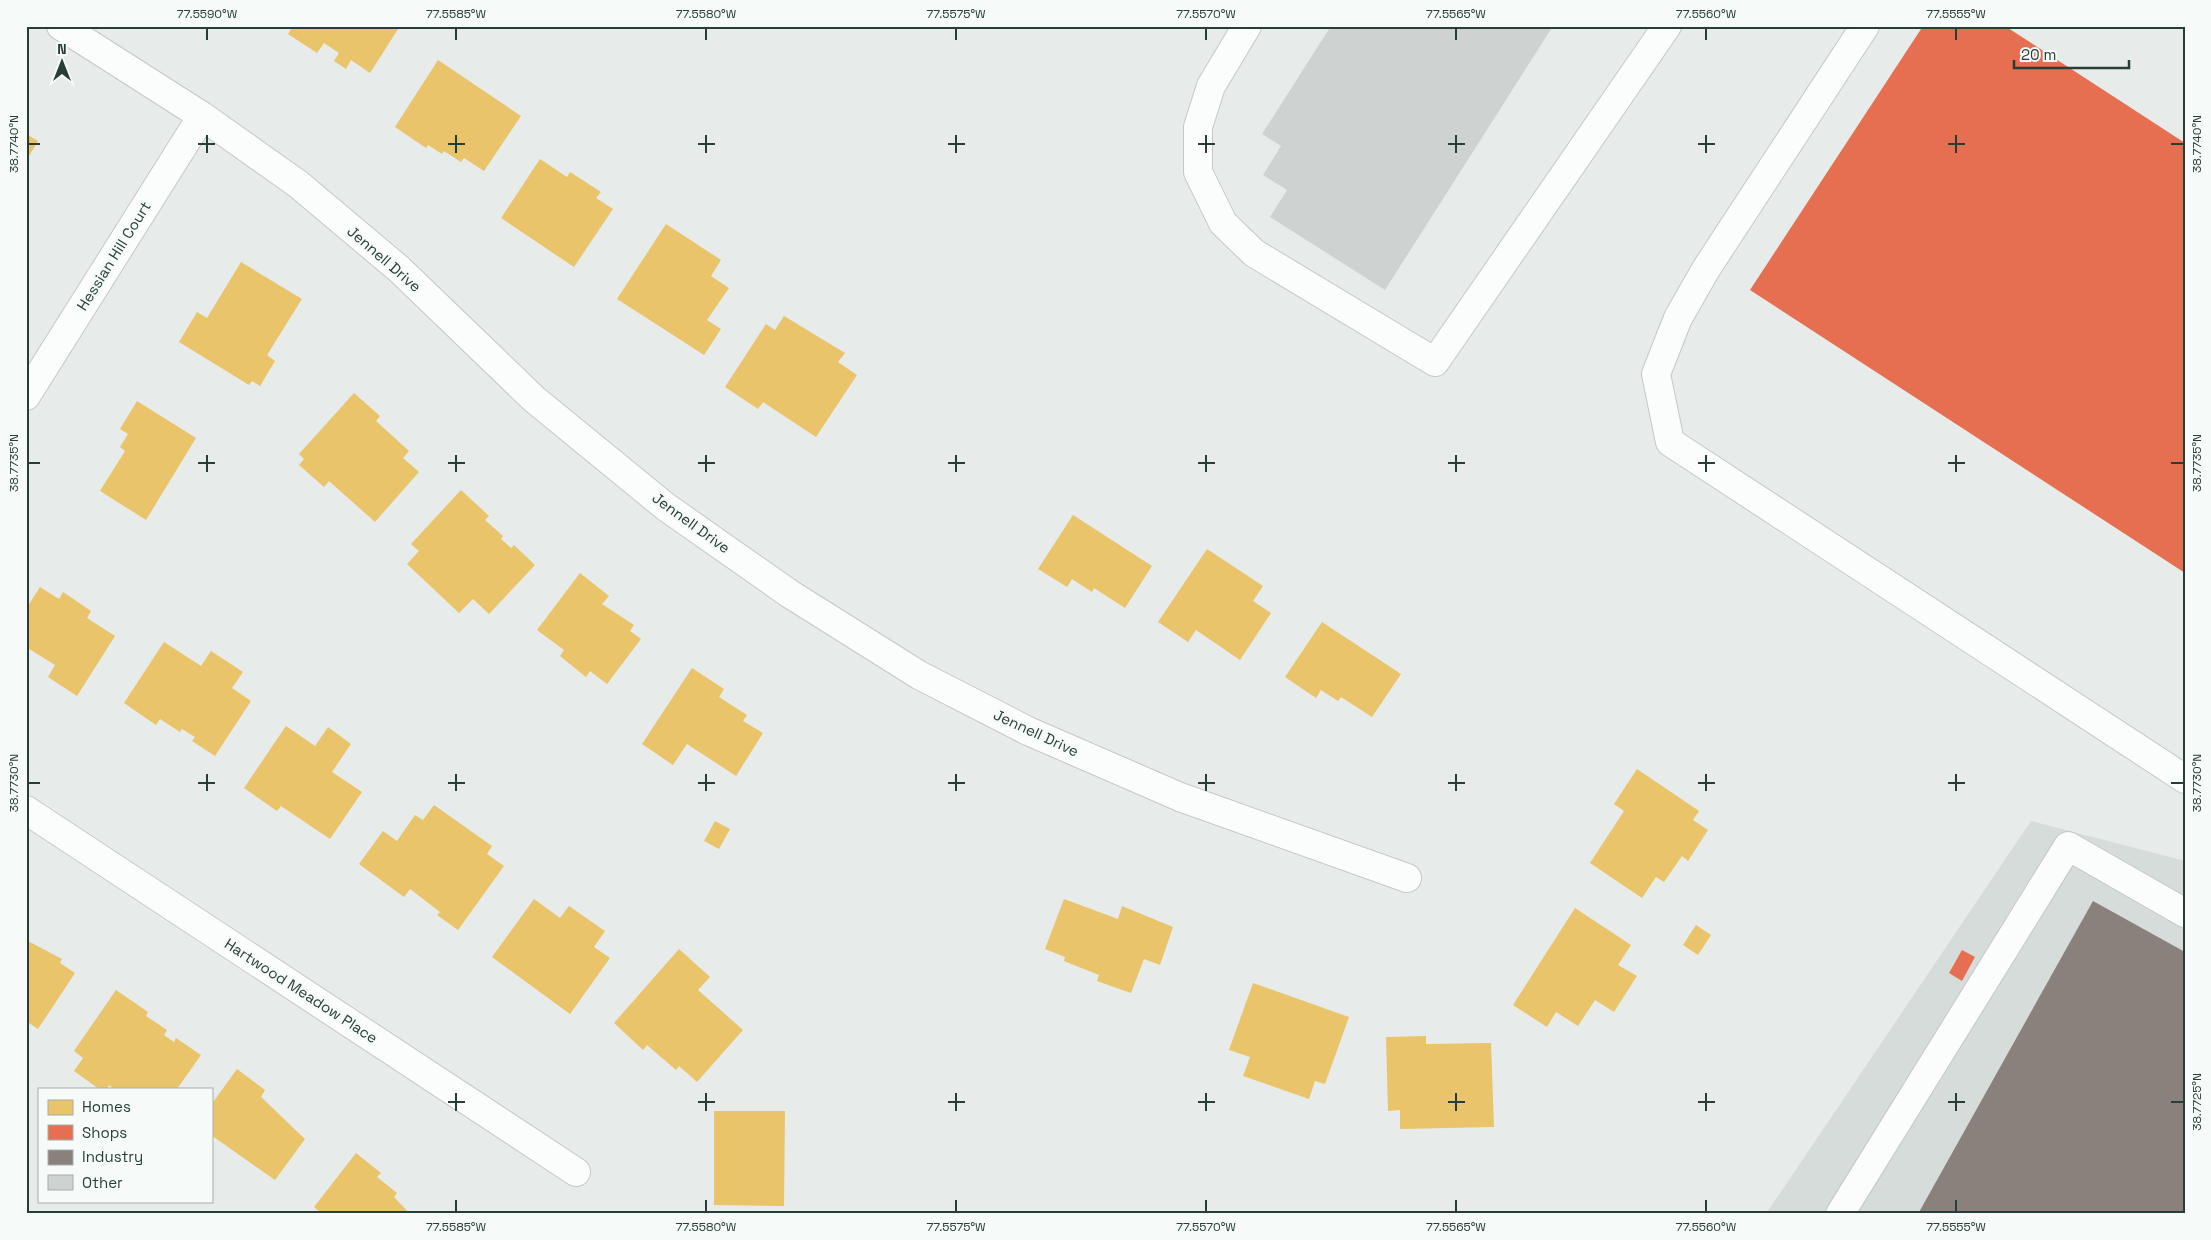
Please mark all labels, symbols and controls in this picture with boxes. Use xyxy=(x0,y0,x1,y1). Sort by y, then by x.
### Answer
text: 77.5590°W xyxy=(177,6,238,22)
text: 77.5585°W xyxy=(426,6,486,22)
text: 77.5580°W xyxy=(676,6,737,22)
text: 77.5575°W xyxy=(926,6,986,22)
text: 77.5570°W xyxy=(1176,6,1236,22)
text: 77.5565°W xyxy=(1426,6,1486,22)
text: 77.5560°W xyxy=(1676,6,1737,22)
text: 77.5555°W xyxy=(1926,6,1986,22)
north arrow xyxy=(38,38,88,88)
scale bar xyxy=(2014,38,2128,70)
text: N xyxy=(57,40,67,58)
text: 20 m xyxy=(2021,45,2056,64)
text: 38.7740°N xyxy=(6,115,22,173)
text: 38.7740°N xyxy=(2189,115,2205,173)
street label: Hessian Hill Court xyxy=(72,198,155,314)
street label: Jennell Drive xyxy=(343,221,425,296)
text: 38.7735°N xyxy=(6,434,22,492)
text: 38.7735°N xyxy=(2189,434,2205,492)
street label: Jennell Drive xyxy=(649,488,734,557)
street label: Jennell Drive xyxy=(991,705,1082,761)
text: 38.7730°N xyxy=(6,754,22,812)
text: 38.7730°N xyxy=(2189,754,2205,812)
street label: Hartwood Meadow Place xyxy=(221,934,382,1047)
text: 38.7725°N xyxy=(2189,1073,2205,1131)
legend xyxy=(38,1088,212,1202)
text: Homes xyxy=(82,1097,131,1116)
text: Shops xyxy=(82,1123,127,1142)
text: Industry xyxy=(82,1147,143,1166)
text: Other xyxy=(82,1173,123,1192)
text: 77.5585°W xyxy=(426,1219,486,1235)
text: 77.5580°W xyxy=(676,1219,737,1235)
text: 77.5575°W xyxy=(926,1219,986,1235)
text: 77.5570°W xyxy=(1176,1219,1236,1235)
text: 77.5565°W xyxy=(1426,1219,1486,1235)
text: 77.5560°W xyxy=(1676,1219,1737,1235)
text: 77.5555°W xyxy=(1926,1219,1986,1235)

